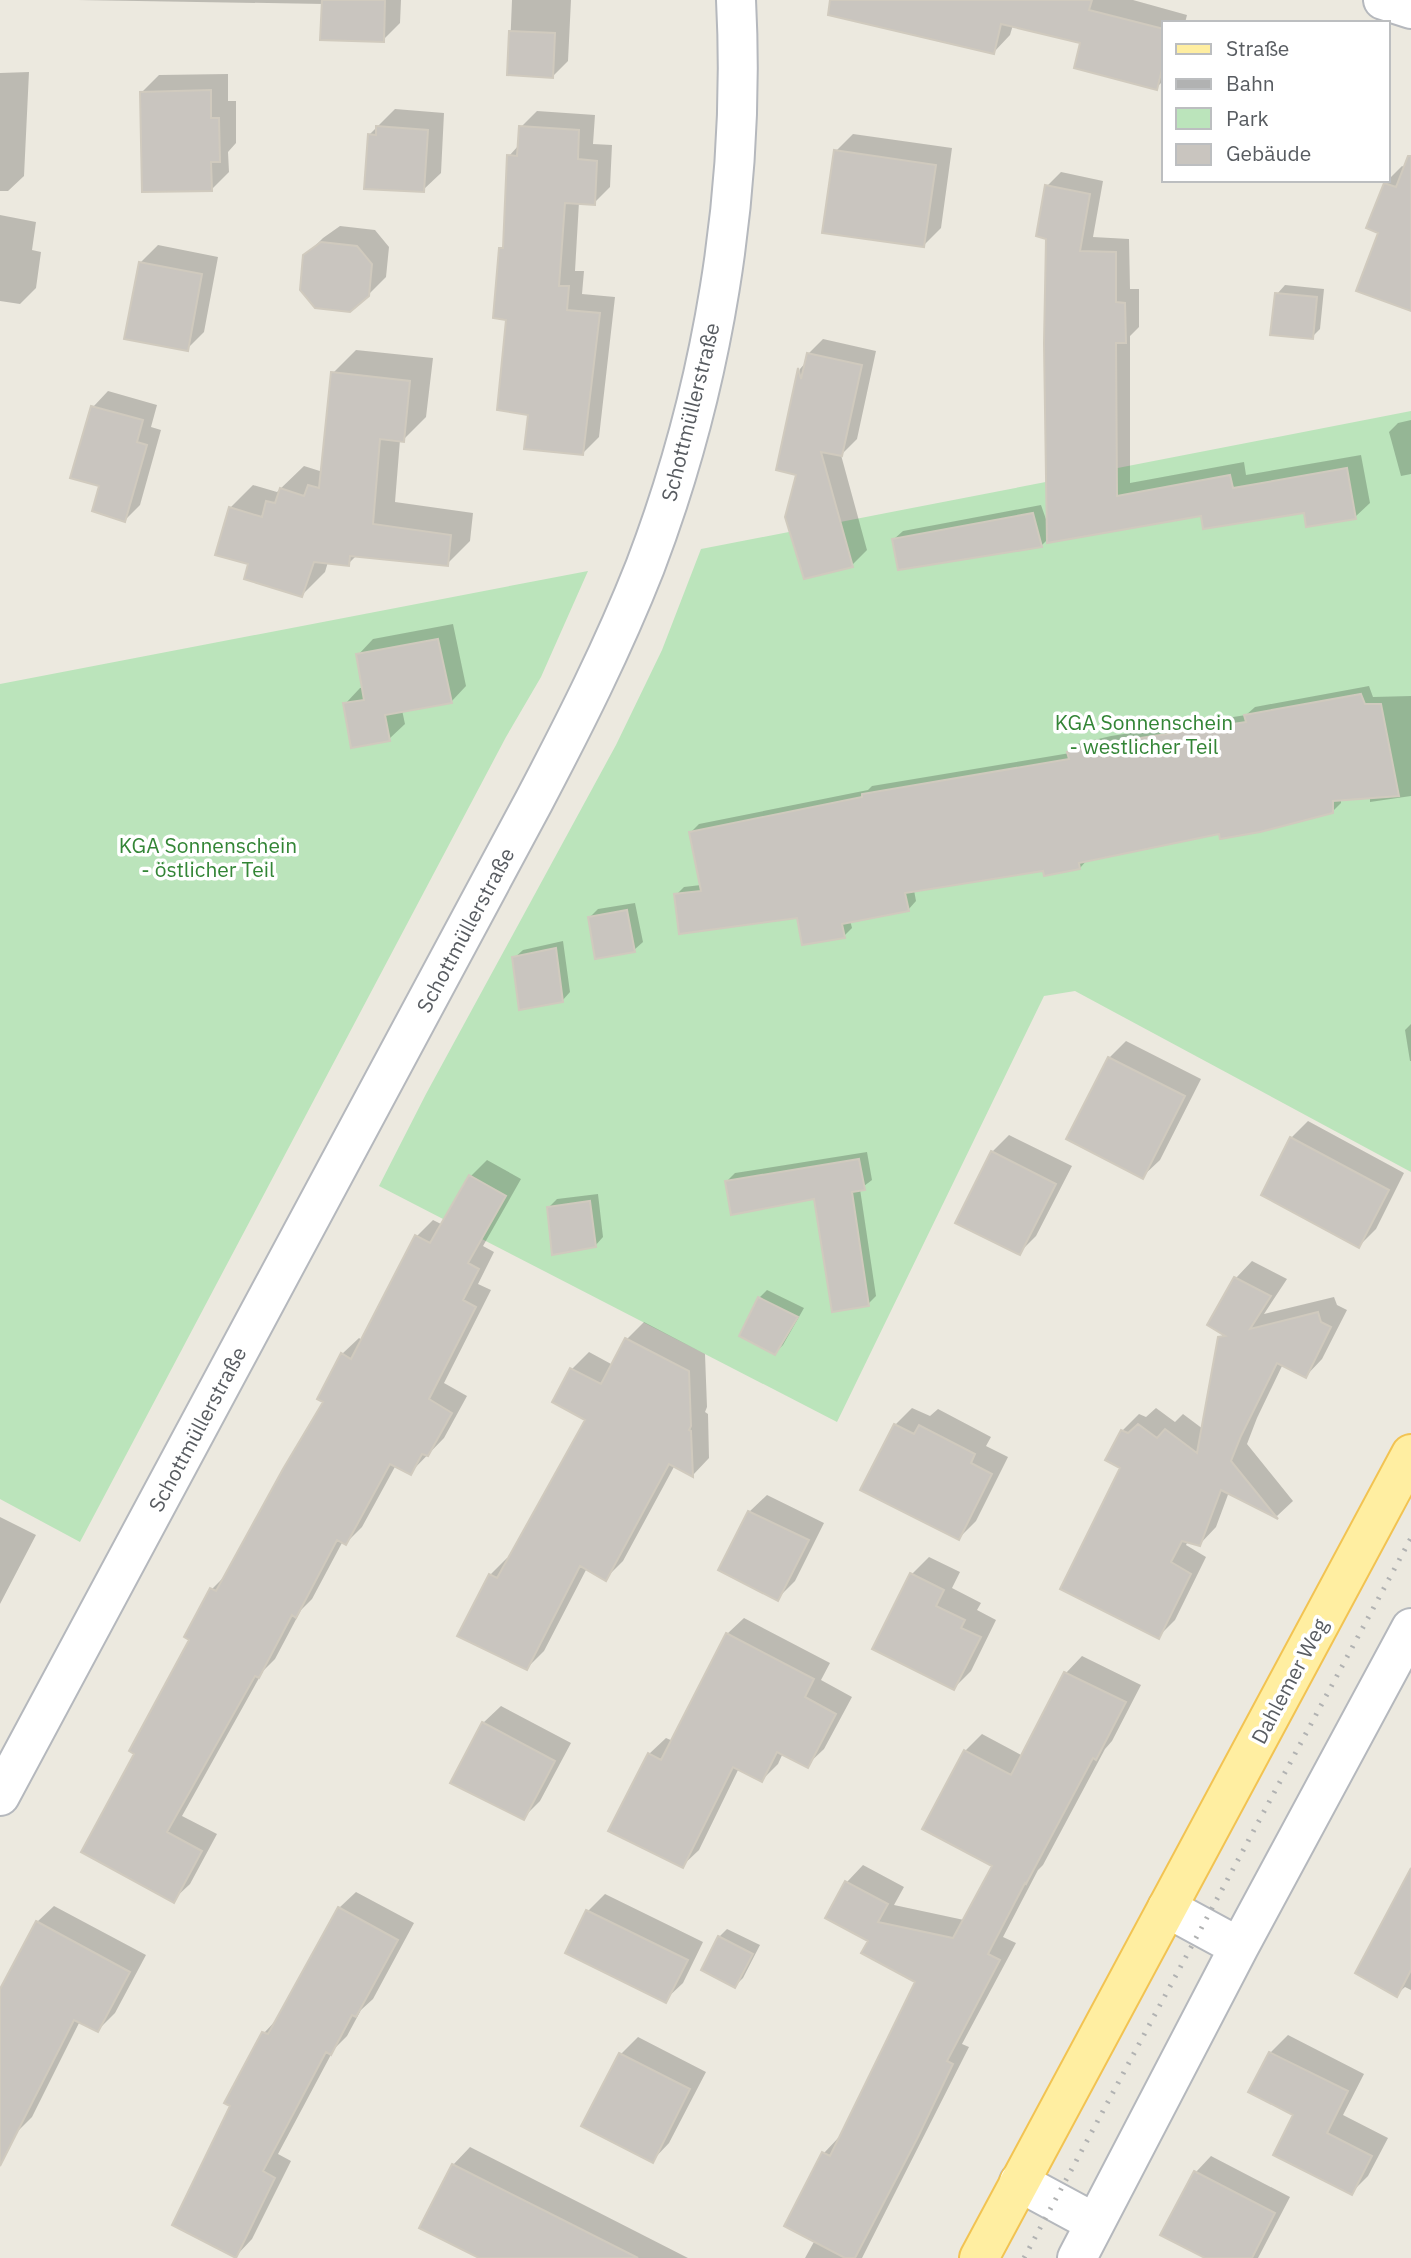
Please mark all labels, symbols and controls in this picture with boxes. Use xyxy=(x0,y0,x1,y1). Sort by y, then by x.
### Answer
legend xyxy=(1162,21,1390,182)
text: Straße xyxy=(1226,34,1289,62)
text: Bahn xyxy=(1226,69,1275,97)
text: Park xyxy=(1226,104,1269,132)
text: Gebäude xyxy=(1226,139,1311,167)
street label: Schottmüllerstraße xyxy=(654,320,726,504)
park label: KGA Sonnenschein - westlicher Teil xyxy=(1055,708,1233,760)
park label: KGA Sonnenschein - östlicher Teil xyxy=(119,831,297,883)
street label: Schottmüllerstraße xyxy=(410,843,520,1017)
street label: Schottmüllerstraße xyxy=(142,1342,252,1516)
street label: Dahlemer Weg xyxy=(1244,1613,1334,1749)

